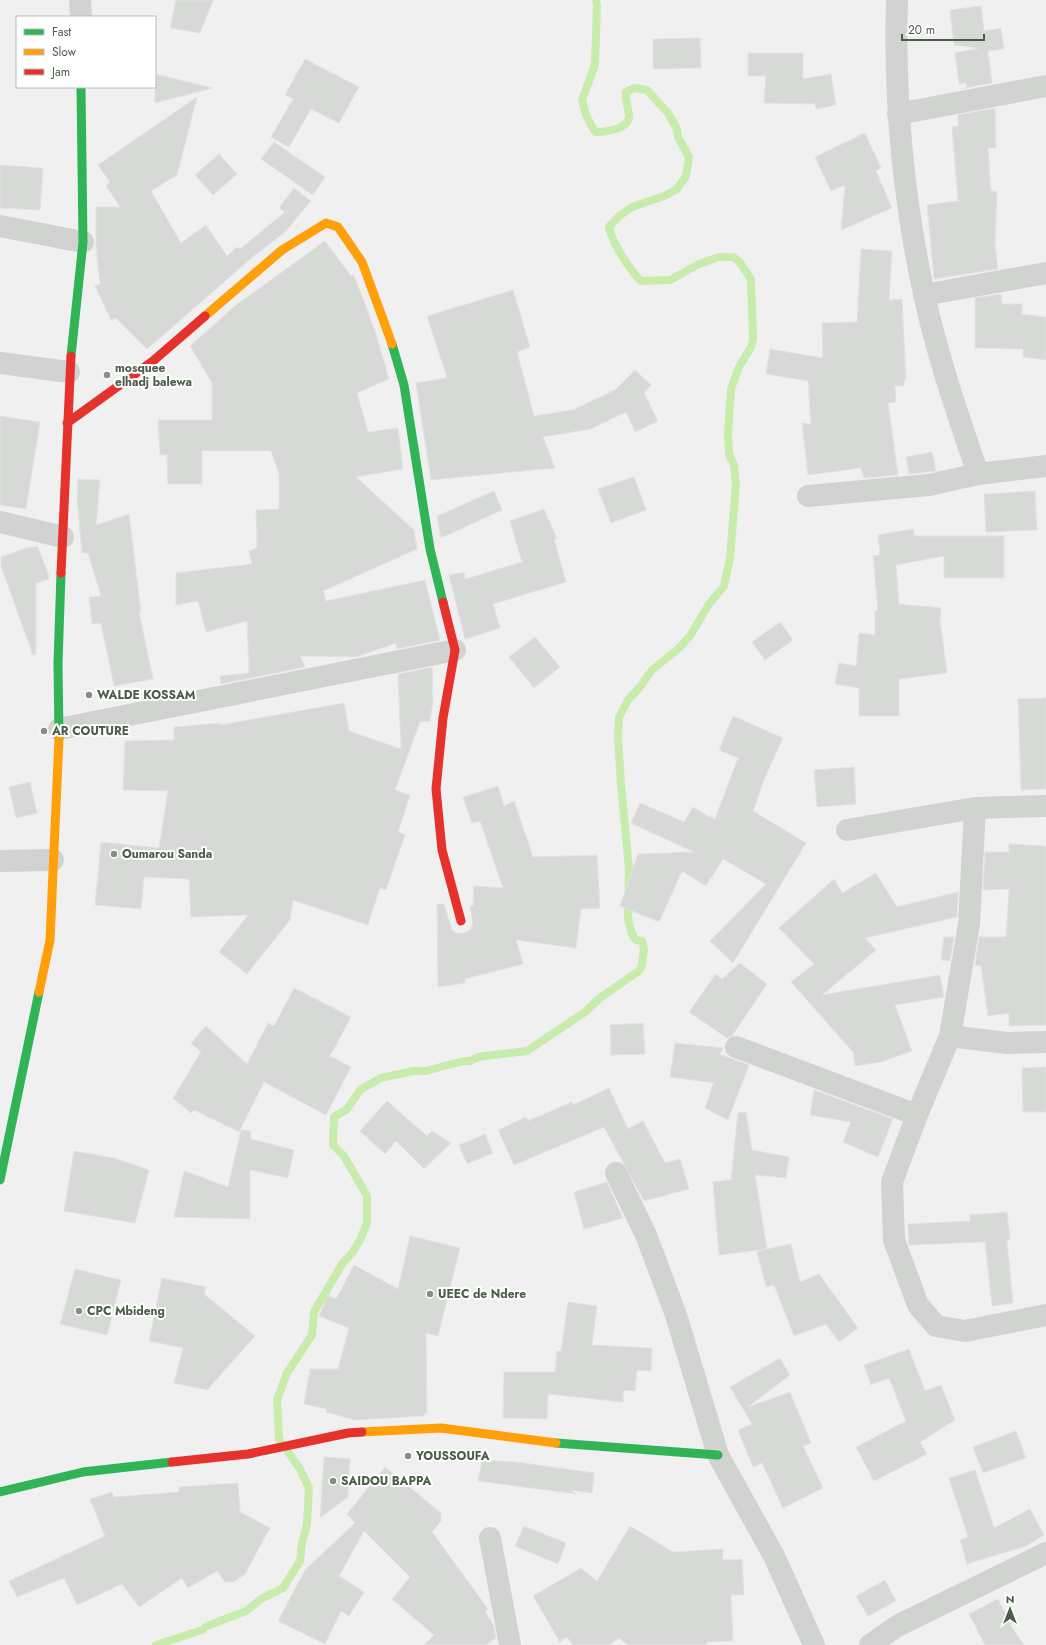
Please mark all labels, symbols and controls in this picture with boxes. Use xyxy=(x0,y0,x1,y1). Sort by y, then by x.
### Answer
legend xyxy=(16,16,156,88)
scale bar xyxy=(902,16,984,42)
text: 20 m xyxy=(908,21,935,39)
text: Fast xyxy=(52,23,71,41)
text: Slow xyxy=(52,43,77,61)
text: Jam xyxy=(50,63,70,81)
place label: mosquee elhadj balewa xyxy=(115,359,192,391)
marker: mosquee elhadj balewa xyxy=(102,370,112,380)
place label: WALDE KOSSAM xyxy=(97,686,196,704)
marker: WALDE KOSSAM xyxy=(84,690,94,700)
place label: AR COUTURE xyxy=(51,722,129,740)
marker: AR COUTURE xyxy=(39,726,49,736)
place label: Oumarou Sanda xyxy=(122,845,212,863)
marker: Oumarou Sanda xyxy=(109,849,119,859)
place label: UEEC de Ndere xyxy=(438,1285,526,1303)
marker: UEEC de Ndere xyxy=(425,1289,435,1299)
place label: CPC Mbideng xyxy=(87,1302,165,1320)
marker: CPC Mbideng xyxy=(74,1306,84,1316)
place label: YOUSSOUFA xyxy=(415,1447,490,1465)
marker: YOUSSOUFA xyxy=(403,1451,413,1461)
place label: SAIDOU BAPPA xyxy=(341,1472,432,1490)
marker: SAIDOU BAPPA xyxy=(328,1476,338,1486)
north arrow xyxy=(990,1589,1030,1629)
text: N xyxy=(1006,1591,1014,1607)

